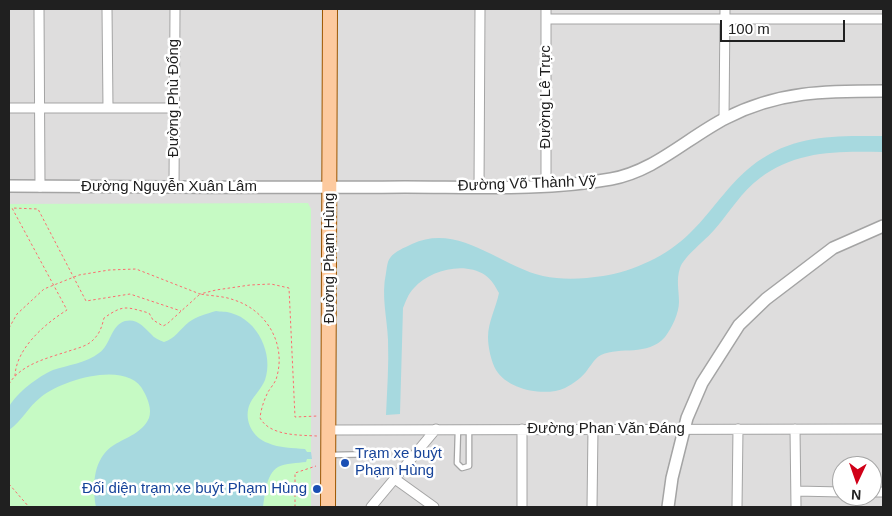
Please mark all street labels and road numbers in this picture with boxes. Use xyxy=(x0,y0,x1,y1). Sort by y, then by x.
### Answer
street label: Đường Phù Đổng xyxy=(165,39,183,157)
street label: Đường Lê Trực xyxy=(537,45,555,149)
street label: Đường Võ Thành Vỹ xyxy=(458,173,596,195)
street label: Đường Nguyễn Xuân Lâm xyxy=(81,178,257,196)
street label: Đường Phạm Hùng xyxy=(321,193,339,323)
street label: Đường Phan Văn Đáng xyxy=(527,420,685,438)

